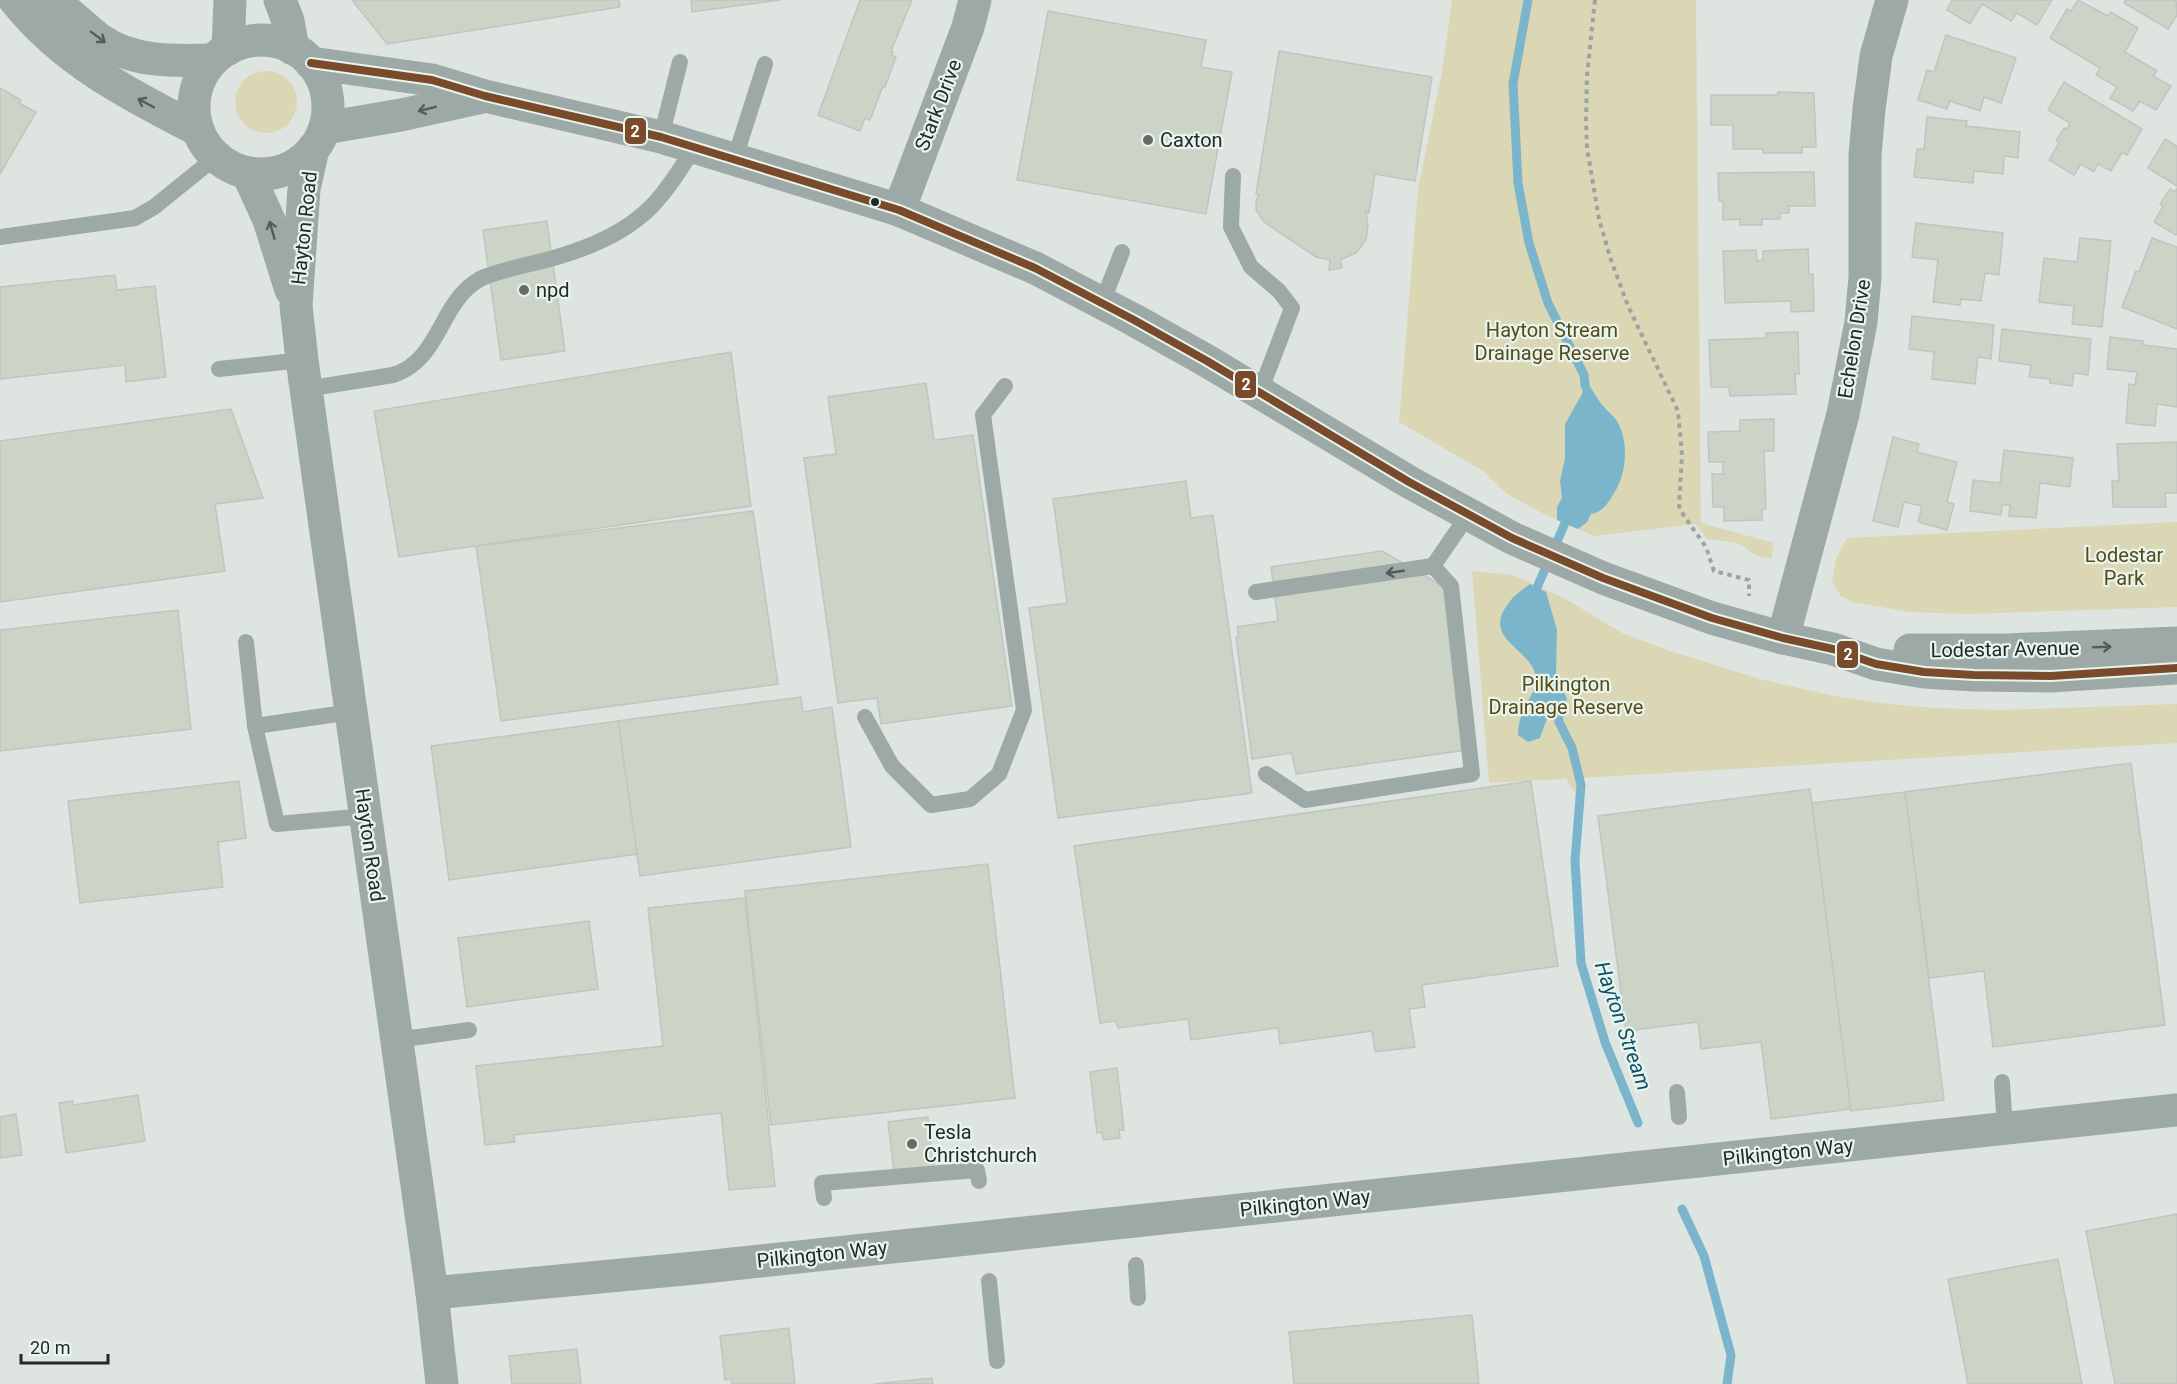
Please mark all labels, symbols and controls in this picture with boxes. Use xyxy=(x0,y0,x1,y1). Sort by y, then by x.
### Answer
one-way arrow xyxy=(89,30,105,43)
street label: Stark Drive xyxy=(910,56,966,154)
one-way arrow xyxy=(137,97,155,108)
one-way arrow xyxy=(418,103,437,115)
line badge: 2 xyxy=(624,117,647,145)
text: 2 xyxy=(630,122,640,141)
place label: Caxton xyxy=(1160,128,1223,152)
marker: Caxton xyxy=(1141,133,1155,147)
street label: Hayton Road xyxy=(286,170,322,286)
unlabelled marker xyxy=(869,196,881,208)
one-way arrow xyxy=(266,221,277,240)
place label: npd xyxy=(536,278,570,302)
street label: Echelon Drive xyxy=(1833,278,1875,400)
marker: npd xyxy=(517,283,531,297)
park label: Hayton Stream Drainage Reserve xyxy=(1475,318,1629,365)
line badge: 2 xyxy=(1234,370,1257,399)
text: 2 xyxy=(1241,375,1251,394)
park label: Lodestar Park xyxy=(2085,543,2164,590)
one-way arrow xyxy=(1385,566,1405,577)
street label: Lodestar Avenue xyxy=(1930,636,2080,662)
line badge: 2 xyxy=(1836,640,1859,669)
one-way arrow xyxy=(2091,641,2111,652)
text: 2 xyxy=(1843,645,1853,664)
park label: Pilkington Drainage Reserve xyxy=(1489,672,1643,719)
street label: Hayton Road xyxy=(350,787,390,903)
water label: Hayton Stream xyxy=(1590,958,1656,1094)
place label: Tesla Christchurch xyxy=(924,1120,1037,1167)
street label: Pilkington Way xyxy=(1722,1133,1855,1171)
marker: Tesla Christchurch xyxy=(905,1137,919,1151)
street label: Pilkington Way xyxy=(1239,1184,1372,1222)
street label: Pilkington Way xyxy=(756,1235,889,1273)
scale bar xyxy=(21,1327,108,1365)
text: 20 m xyxy=(30,1337,70,1358)

